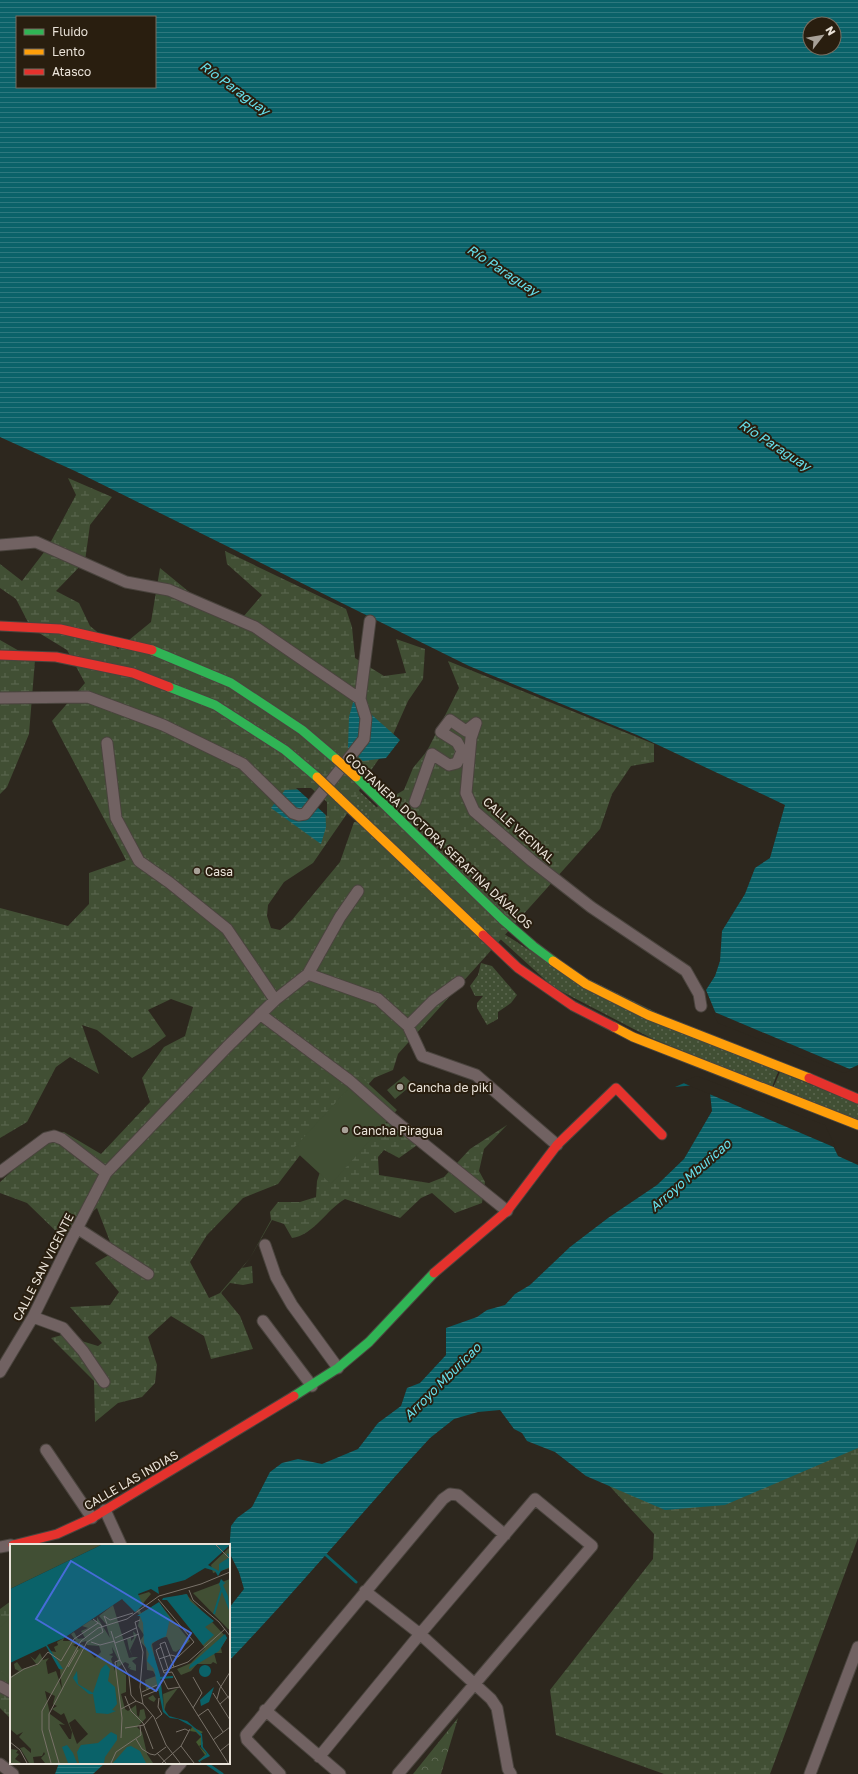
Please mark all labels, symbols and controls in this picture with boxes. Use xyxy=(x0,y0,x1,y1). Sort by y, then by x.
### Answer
legend xyxy=(16,16,156,88)
north arrow xyxy=(802,16,842,56)
text: Fluido xyxy=(52,24,88,39)
text: N xyxy=(823,24,839,38)
text: Lento xyxy=(52,44,85,59)
water label: Río Paraguay xyxy=(197,58,274,119)
text: Atasco xyxy=(52,64,91,79)
water label: Río Paraguay xyxy=(464,241,543,300)
water label: Río Paraguay xyxy=(736,416,815,475)
street label: COSTANERA DOCTORA SERAFINA DÁVALOS xyxy=(342,750,536,932)
street label: CALLE VECINAL xyxy=(480,794,558,866)
place label: Casa xyxy=(205,864,233,879)
marker: Casa xyxy=(192,866,202,876)
place label: Cancha de piki xyxy=(408,1080,492,1095)
marker: Cancha de piki xyxy=(395,1082,405,1092)
place label: Cancha Piragua xyxy=(353,1123,443,1138)
marker: Cancha Piragua xyxy=(340,1125,350,1135)
water label: Arroyo Mburicao xyxy=(646,1135,735,1215)
street label: CALLE SAN VICENTE xyxy=(9,1211,77,1323)
water label: Arroyo Mburicao xyxy=(400,1338,485,1423)
street label: CALLE LAS INDIAS xyxy=(81,1447,181,1513)
inset map xyxy=(10,1544,230,1764)

